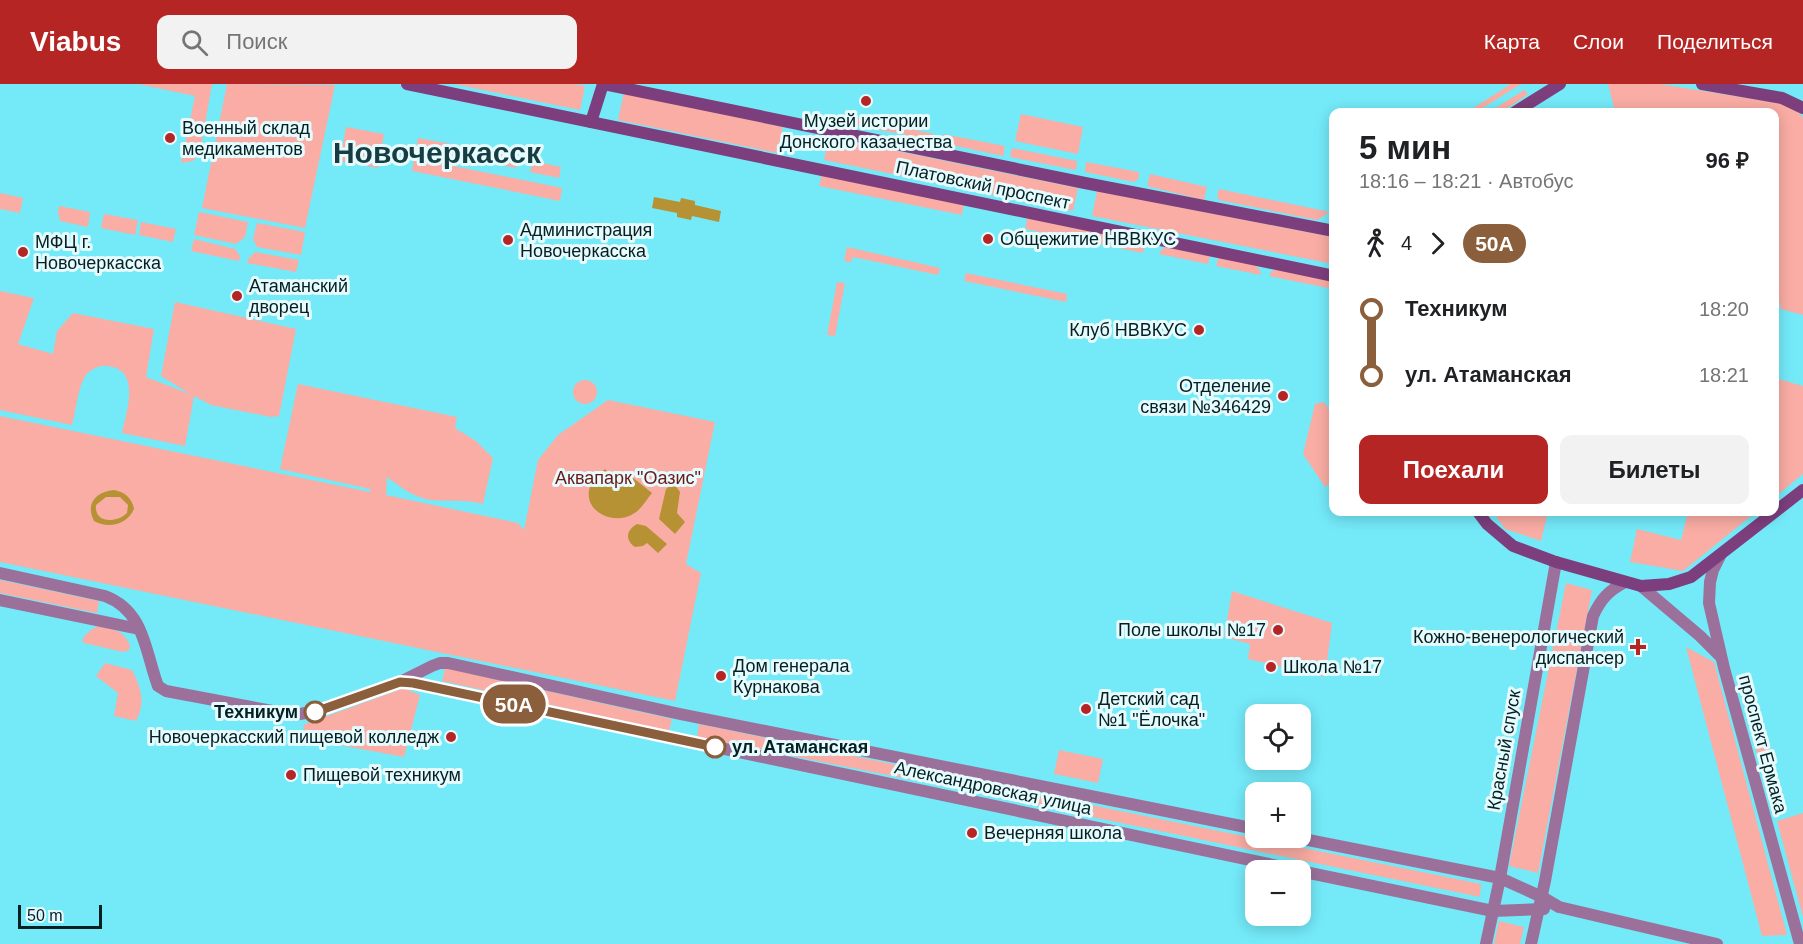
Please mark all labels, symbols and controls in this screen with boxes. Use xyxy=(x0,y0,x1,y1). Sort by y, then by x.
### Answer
search box xyxy=(157,15,577,69)
text: Viabus xyxy=(30,26,121,57)
icon: search xyxy=(178,26,211,59)
text: Поиск xyxy=(226,29,287,54)
text: Карта xyxy=(1484,30,1540,53)
text: Слои xyxy=(1573,30,1624,53)
text: Поделиться xyxy=(1657,30,1773,53)
marker: Музей истории Донского казачества xyxy=(859,94,873,108)
place label: Музей истории Донского казачества xyxy=(780,111,953,152)
place label: Военный склад медикаментов xyxy=(182,118,310,159)
text: 5 мин xyxy=(1359,129,1451,166)
marker: Военный склад медикаментов xyxy=(163,131,177,145)
district label: Новочеркасск xyxy=(333,136,542,169)
text: 96 ₽ xyxy=(1706,148,1749,173)
street label: Платовский проспект xyxy=(894,157,1072,213)
text: 18:16 – 18:21 · Автобус xyxy=(1359,170,1573,192)
place label: Администрация Новочеркасска xyxy=(520,220,652,261)
icon: walk xyxy=(1359,227,1392,260)
icon: forward xyxy=(1421,227,1454,260)
place label: Общежитие НВВКУС xyxy=(1000,229,1176,249)
place label: МФЦ г. Новочеркасска xyxy=(35,232,162,273)
marker: Общежитие НВВКУС xyxy=(981,232,995,246)
text: 4 xyxy=(1401,232,1412,254)
text: 50А xyxy=(1475,232,1514,255)
marker: Администрация Новочеркасска xyxy=(501,233,515,247)
marker: МФЦ г. Новочеркасска xyxy=(16,245,30,259)
place label: Атаманский дворец xyxy=(249,276,348,317)
marker: Атаманский дворец xyxy=(230,289,244,303)
text: Техникум xyxy=(1405,296,1508,321)
text: 18:20 xyxy=(1699,298,1749,320)
place label: Клуб НВВКУС xyxy=(1069,320,1187,340)
marker: Клуб НВВКУС xyxy=(1192,323,1206,337)
text: ул. Атаманская xyxy=(1405,362,1572,387)
text: 18:21 xyxy=(1699,364,1749,386)
place label: Отделение связи №346429 xyxy=(1140,376,1271,417)
marker: Отделение связи №346429 xyxy=(1276,389,1290,403)
button: Поехали xyxy=(1359,435,1548,504)
button: Билеты xyxy=(1560,435,1749,504)
park label: Аквапарк "Оазис" xyxy=(555,468,701,488)
place label: Поле школы №17 xyxy=(1118,620,1266,640)
marker: Поле школы №17 xyxy=(1271,623,1285,637)
place label: Кожно-венерологический диспансер xyxy=(1413,627,1624,668)
marker: Кожно-венерологический диспансер xyxy=(1629,638,1647,656)
place label: Дом генерала Курнакова xyxy=(733,656,850,697)
place label: Школа №17 xyxy=(1283,657,1382,677)
marker: Школа №17 xyxy=(1264,660,1278,674)
marker: Дом генерала Курнакова xyxy=(714,669,728,683)
street label: проспект Ермака xyxy=(1735,673,1791,816)
line badge: 50А xyxy=(480,684,548,724)
street label: Красный спуск xyxy=(1484,688,1524,812)
place label: Детский сад №1 "Ёлочка" xyxy=(1098,689,1205,730)
text: 50А xyxy=(495,693,533,716)
marker: Техникум xyxy=(304,701,326,723)
place label: Техникум xyxy=(214,702,298,722)
marker: Детский сад №1 "Ёлочка" xyxy=(1079,702,1093,716)
map controls xyxy=(1245,704,1311,926)
button: locate xyxy=(1245,704,1311,770)
place label: Новочеркасский пищевой колледж xyxy=(149,727,439,747)
marker: Новочеркасский пищевой колледж xyxy=(444,730,458,744)
marker: ул. Атаманская xyxy=(704,736,726,758)
place label: ул. Атаманская xyxy=(732,737,868,757)
street label: Александровская улица xyxy=(893,757,1094,819)
place label: Пищевой техникум xyxy=(303,765,461,785)
marker: Пищевой техникум xyxy=(284,768,298,782)
button: + xyxy=(1245,782,1311,848)
place label: Вечерняя школа xyxy=(984,823,1123,843)
marker: Вечерняя школа xyxy=(965,826,979,840)
button: − xyxy=(1245,860,1311,926)
scale bar xyxy=(18,902,102,930)
text: 50 m xyxy=(27,907,63,924)

